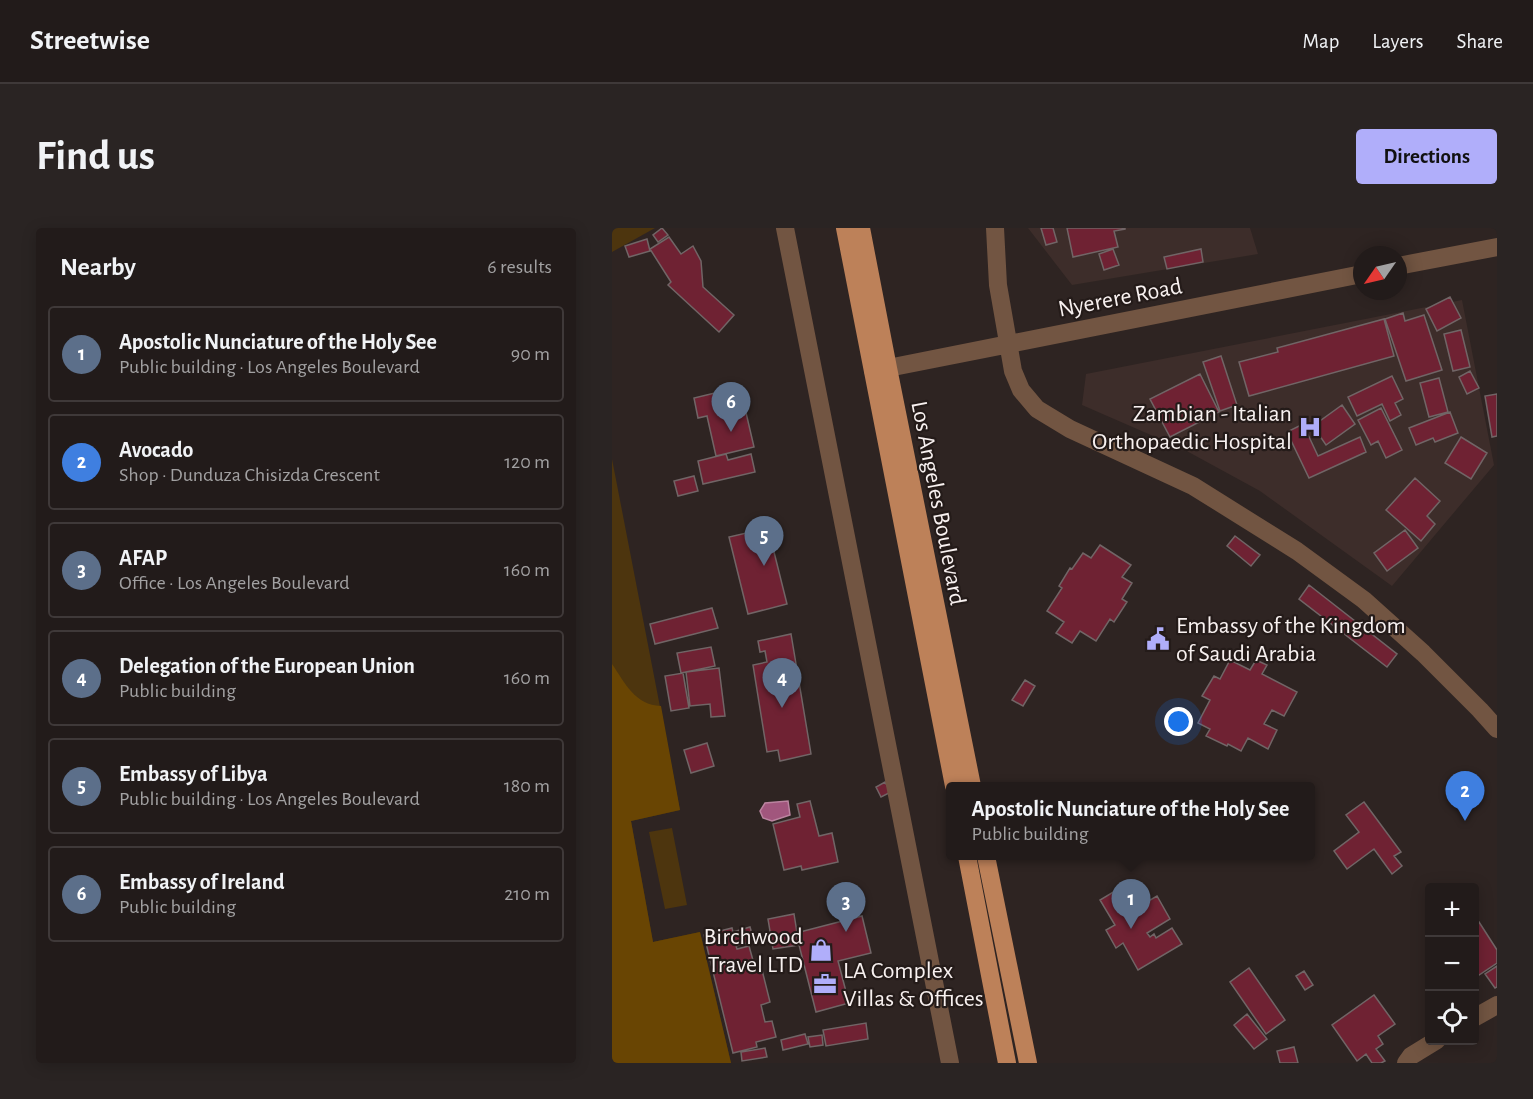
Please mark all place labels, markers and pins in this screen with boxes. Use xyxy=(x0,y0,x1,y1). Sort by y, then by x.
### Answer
pin: 6 xyxy=(712,382,750,432)
place label: Zambian - Italian Orthopaedic Hospital xyxy=(1092,402,1292,454)
hospital icon: Zambian - Italian Orthopaedic Hospital xyxy=(1297,414,1323,440)
pin: 5 xyxy=(744,516,784,566)
place label: Embassy of the Kingdom of Saudi Arabia xyxy=(1176,614,1406,666)
public building icon: Embassy of the Kingdom of Saudi Arabia xyxy=(1145,626,1171,652)
pin: 4 xyxy=(762,658,802,708)
pin: 2 xyxy=(1446,772,1484,821)
pin: 1 xyxy=(1112,880,1150,929)
pin: 3 xyxy=(826,882,866,932)
place label: Birchwood Travel LTD xyxy=(703,925,803,977)
shop icon: Birchwood Travel LTD xyxy=(808,937,834,963)
place label: LA Complex Villas & Offices xyxy=(843,959,984,1011)
office icon: LA Complex Villas & Offices xyxy=(812,971,838,997)

